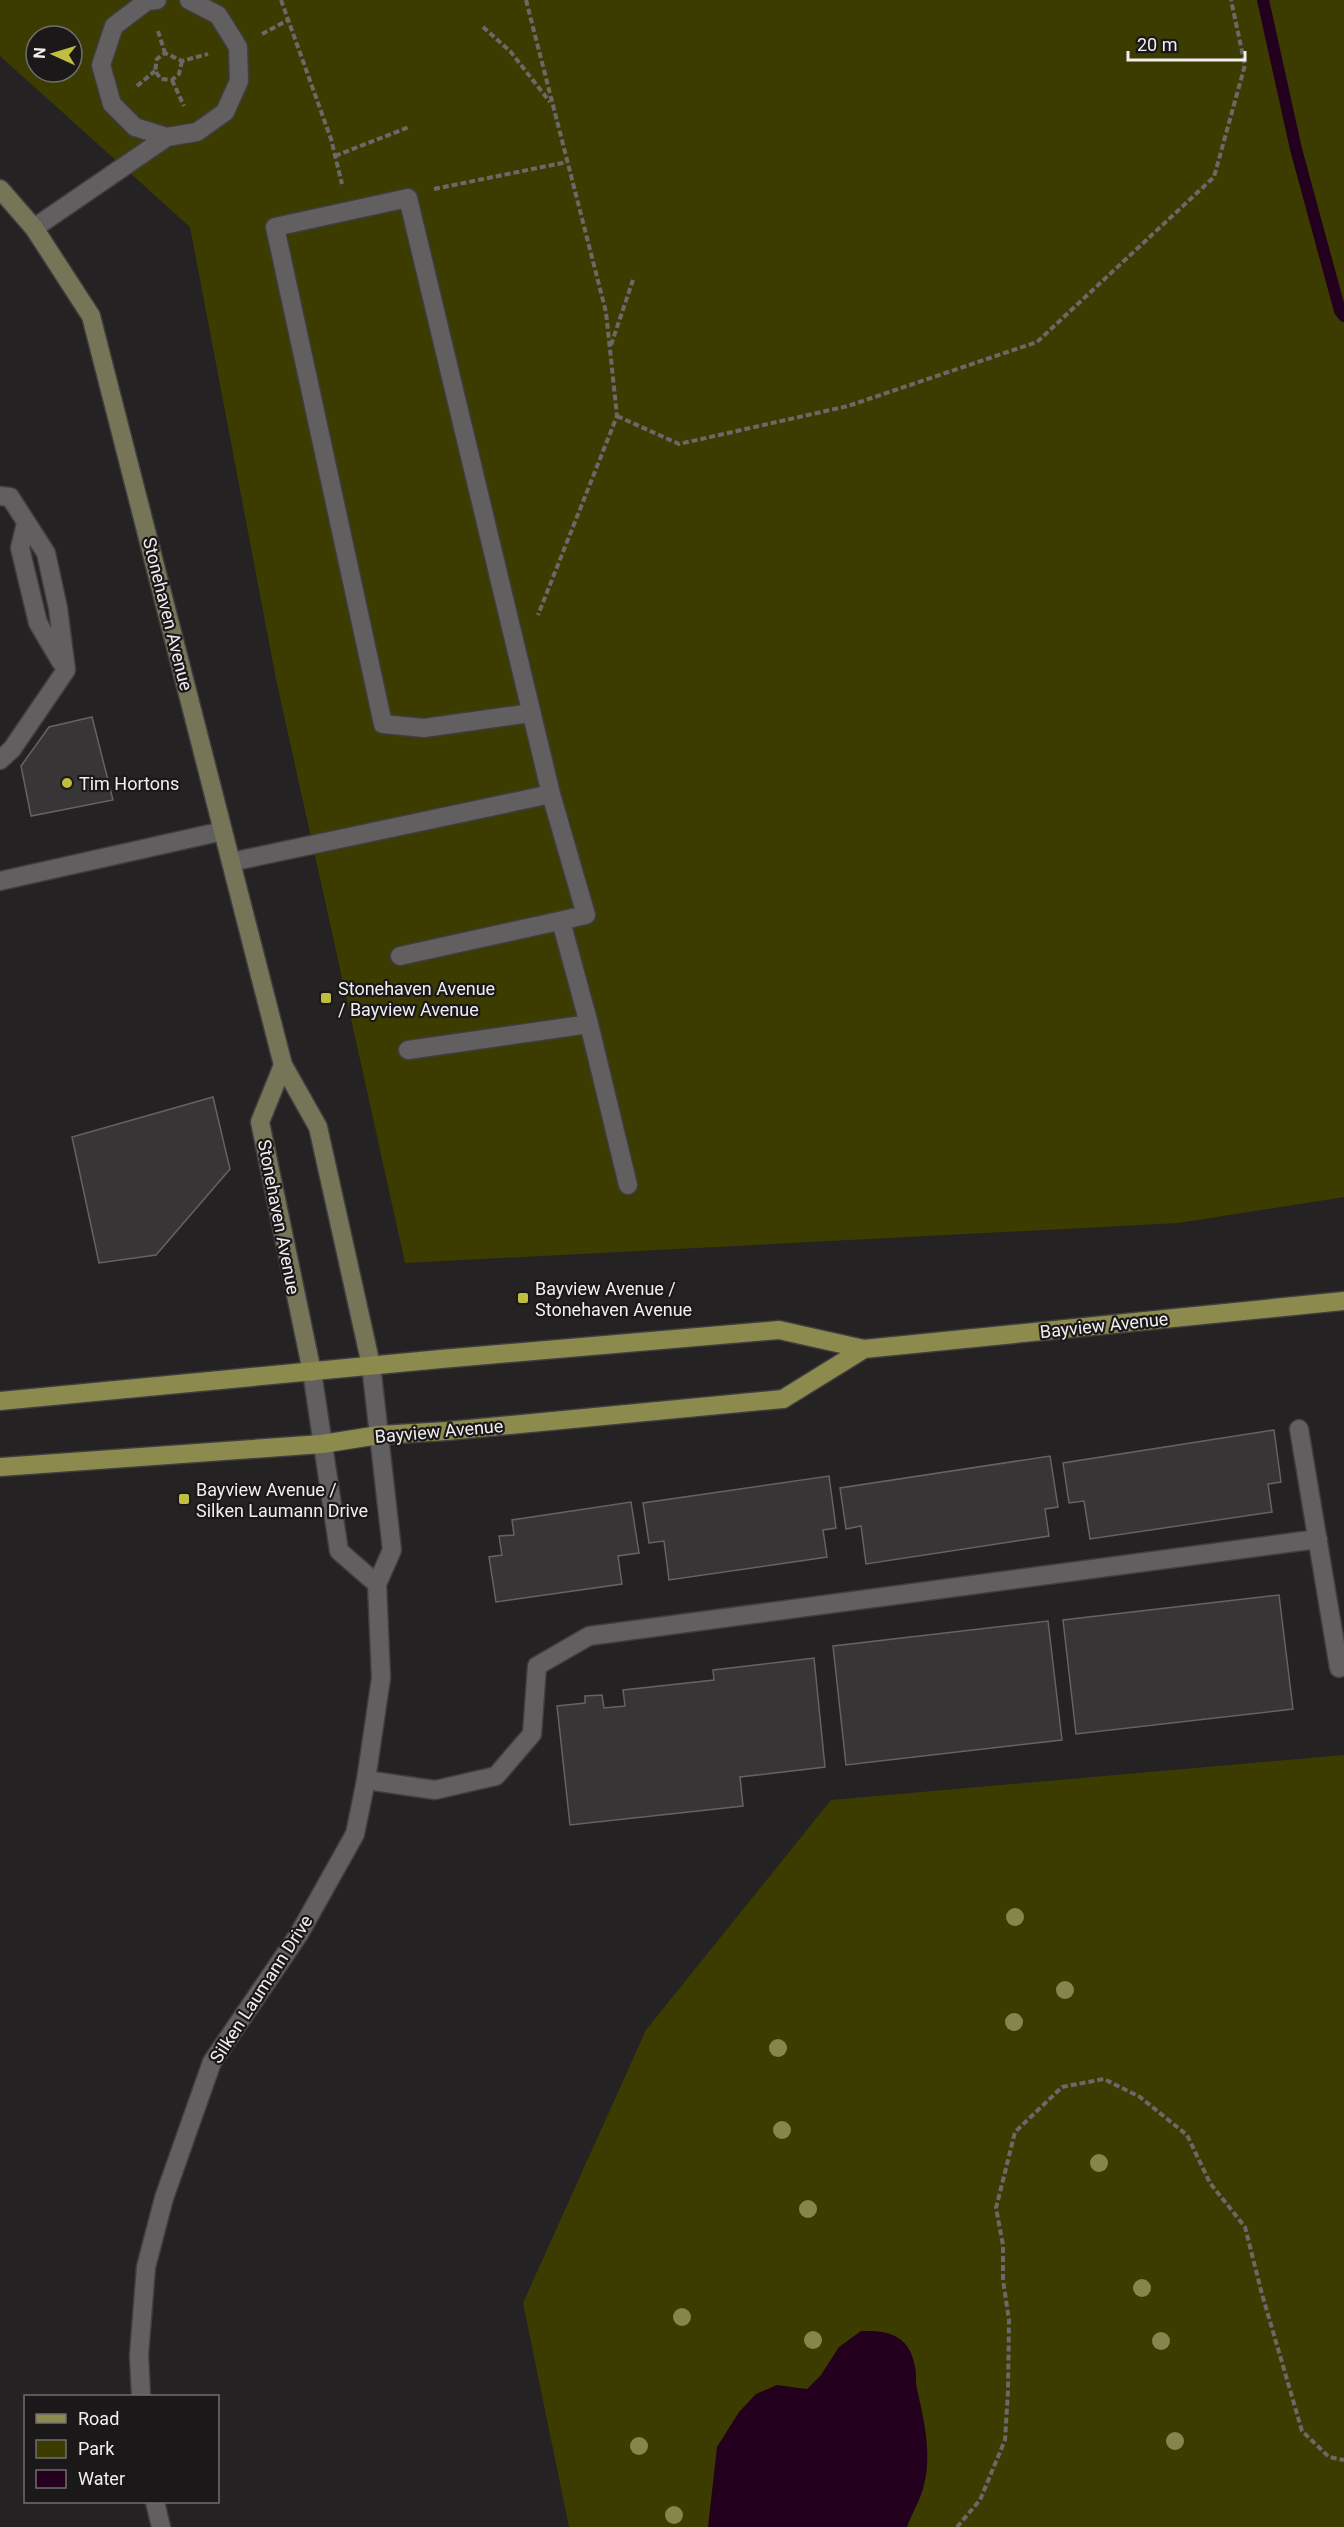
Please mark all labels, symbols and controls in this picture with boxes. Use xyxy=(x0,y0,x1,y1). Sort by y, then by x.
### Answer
north arrow xyxy=(24,24,84,84)
scale bar xyxy=(1128,24,1245,62)
text: 20 m xyxy=(1137,34,1177,55)
text: N xyxy=(30,47,49,59)
street label: Stonehaven Avenue xyxy=(139,535,197,693)
place label: Tim Hortons xyxy=(79,773,179,794)
marker: Tim Hortons xyxy=(60,776,74,790)
place label: Stonehaven Avenue / Bayview Avenue xyxy=(338,978,495,1020)
marker: Stonehaven Avenue / Bayview Avenue xyxy=(319,991,333,1005)
street label: Stonehaven Avenue xyxy=(254,1138,304,1296)
place label: Bayview Avenue / Stonehaven Avenue xyxy=(535,1278,692,1320)
marker: Bayview Avenue / Stonehaven Avenue xyxy=(516,1291,530,1305)
street label: Bayview Avenue xyxy=(1039,1308,1169,1342)
street label: Bayview Avenue xyxy=(374,1415,504,1447)
place label: Bayview Avenue / Silken Laumann Drive xyxy=(196,1479,368,1521)
marker: Bayview Avenue / Silken Laumann Drive xyxy=(177,1492,191,1506)
street label: Silken Laumann Drive xyxy=(205,1911,317,2067)
legend xyxy=(24,2395,219,2503)
text: Road xyxy=(78,2408,119,2429)
text: Park xyxy=(78,2438,115,2459)
text: Water xyxy=(78,2468,125,2489)

